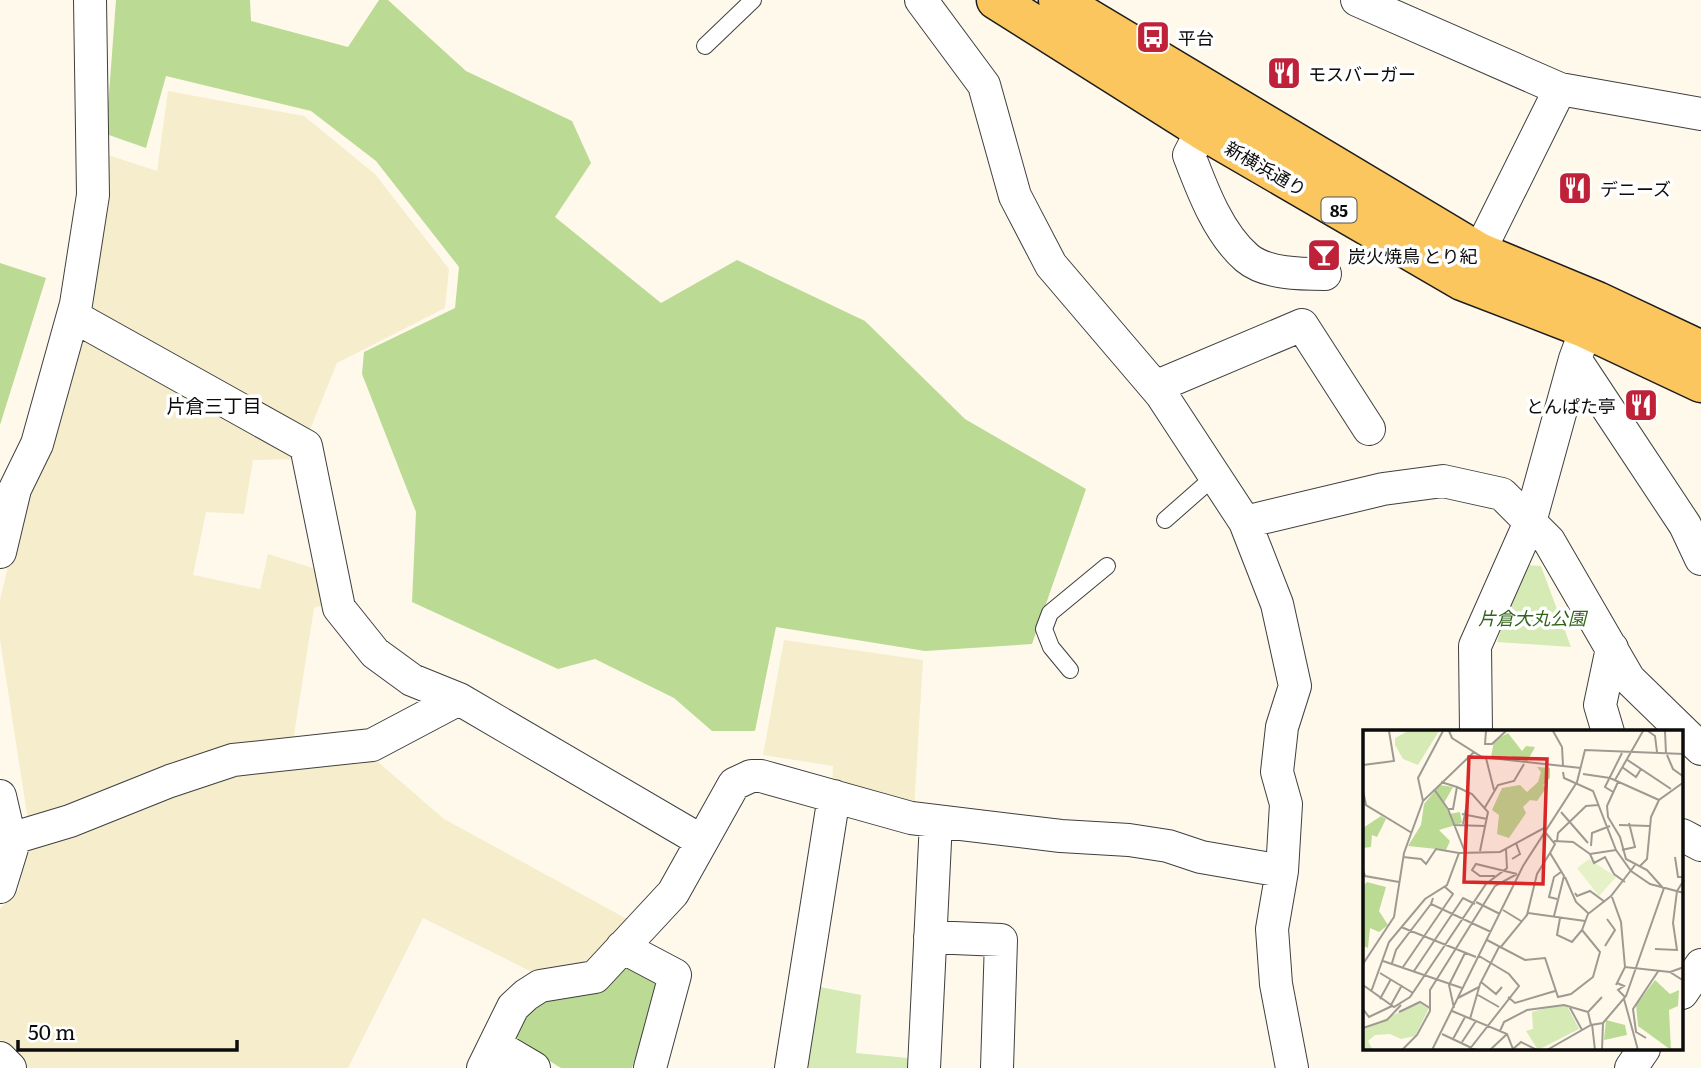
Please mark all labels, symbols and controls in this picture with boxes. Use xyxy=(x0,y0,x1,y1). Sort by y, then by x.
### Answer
bus stop icon: 平台 xyxy=(1134,18,1172,56)
place label: 平台 xyxy=(1178,24,1214,51)
restaurant icon: モスバーガー xyxy=(1265,54,1303,92)
place label: モスバーガー xyxy=(1308,60,1416,87)
street label: 新横浜通り xyxy=(1220,134,1312,202)
restaurant icon: デニーズ xyxy=(1556,169,1594,207)
place label: デニーズ xyxy=(1600,175,1671,202)
road number: 85 xyxy=(1322,198,1356,222)
bar icon: 炭火焼鳥 とり紀 xyxy=(1305,236,1343,274)
place label: 炭火焼鳥 とり紀 xyxy=(1348,242,1478,269)
restaurant icon: とんぱた亭 xyxy=(1622,386,1660,424)
district label: 片倉三丁目 xyxy=(166,391,262,419)
place label: とんぱた亭 xyxy=(1526,392,1616,419)
park label: 片倉大丸公園 xyxy=(1478,604,1589,631)
inset map xyxy=(1363,730,1684,1050)
scale bar xyxy=(18,1009,236,1052)
text: 50 m xyxy=(28,1015,75,1046)

